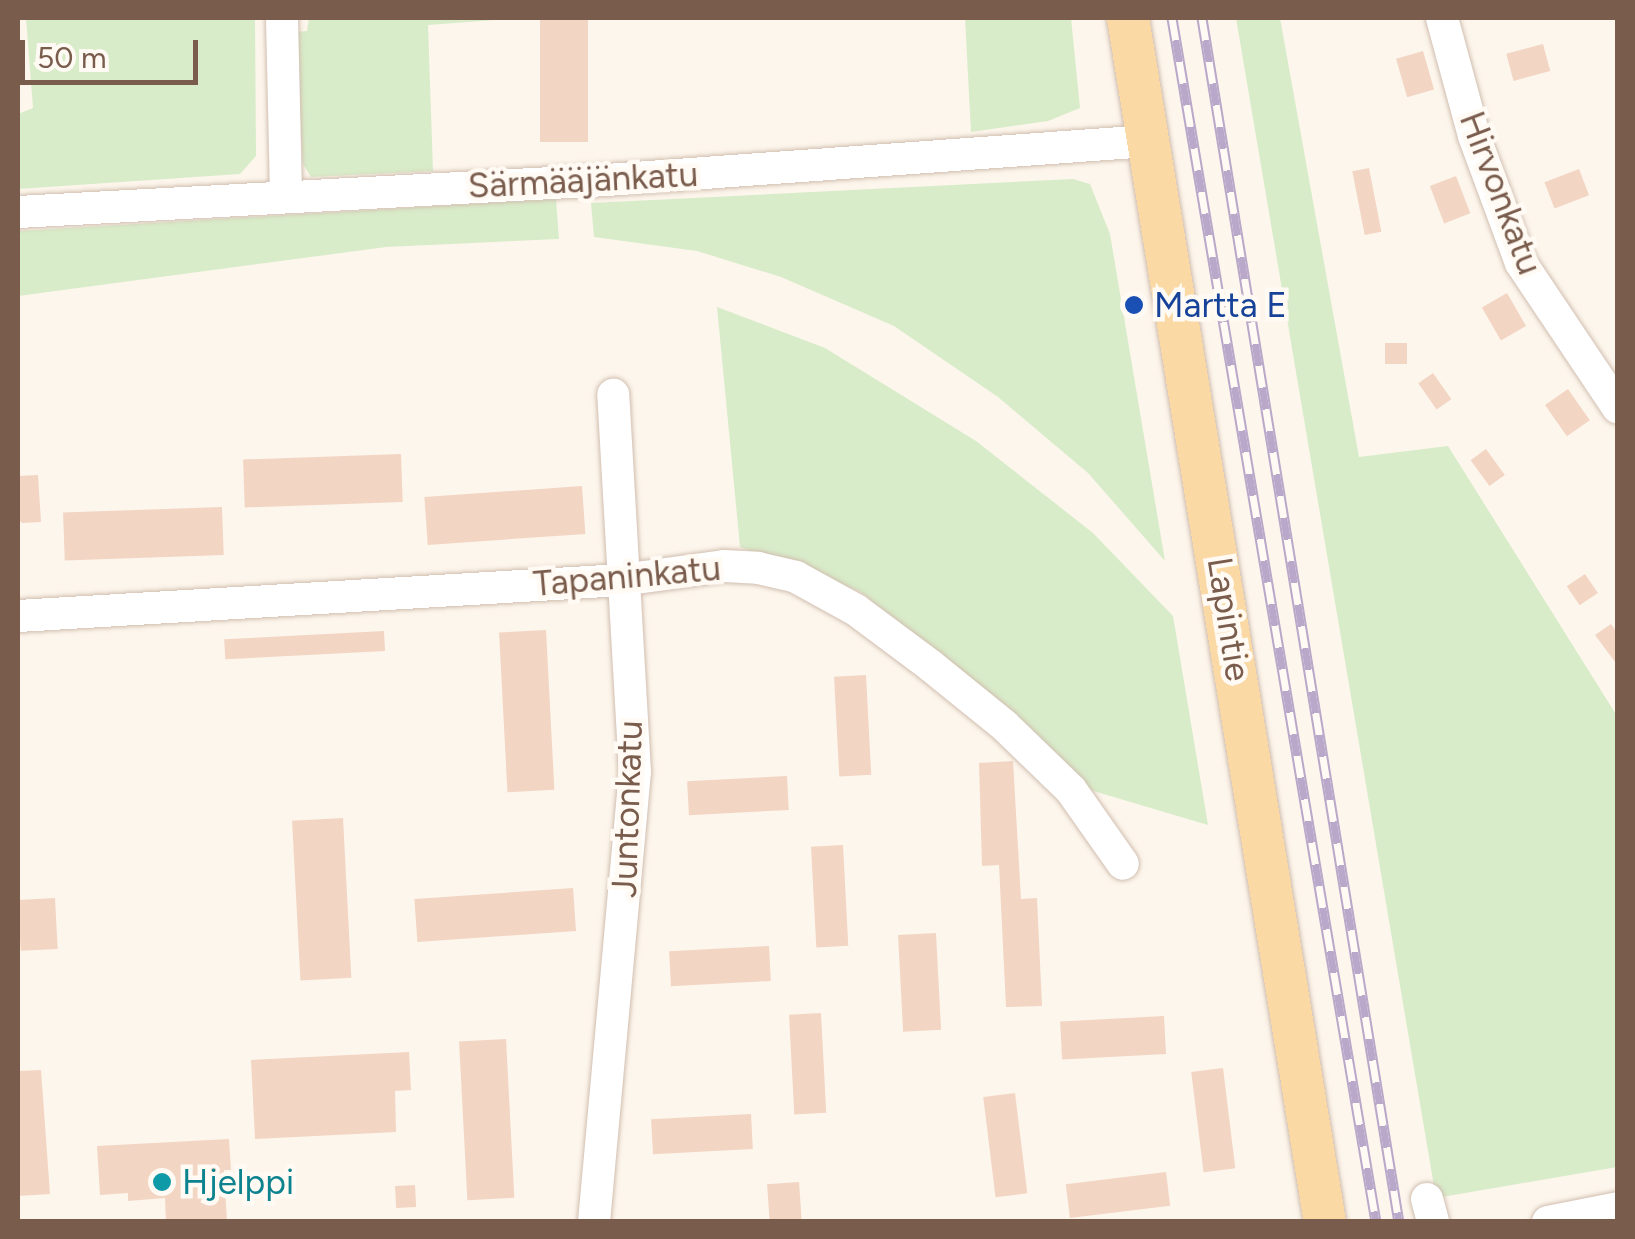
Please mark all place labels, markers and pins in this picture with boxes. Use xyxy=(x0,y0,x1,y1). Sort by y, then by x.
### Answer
place label: Martta E xyxy=(1154,284,1287,326)
marker: Martta E xyxy=(1123,294,1145,316)
place label: Hjelppi xyxy=(182,1161,294,1203)
marker: Hjelppi xyxy=(151,1171,173,1193)

